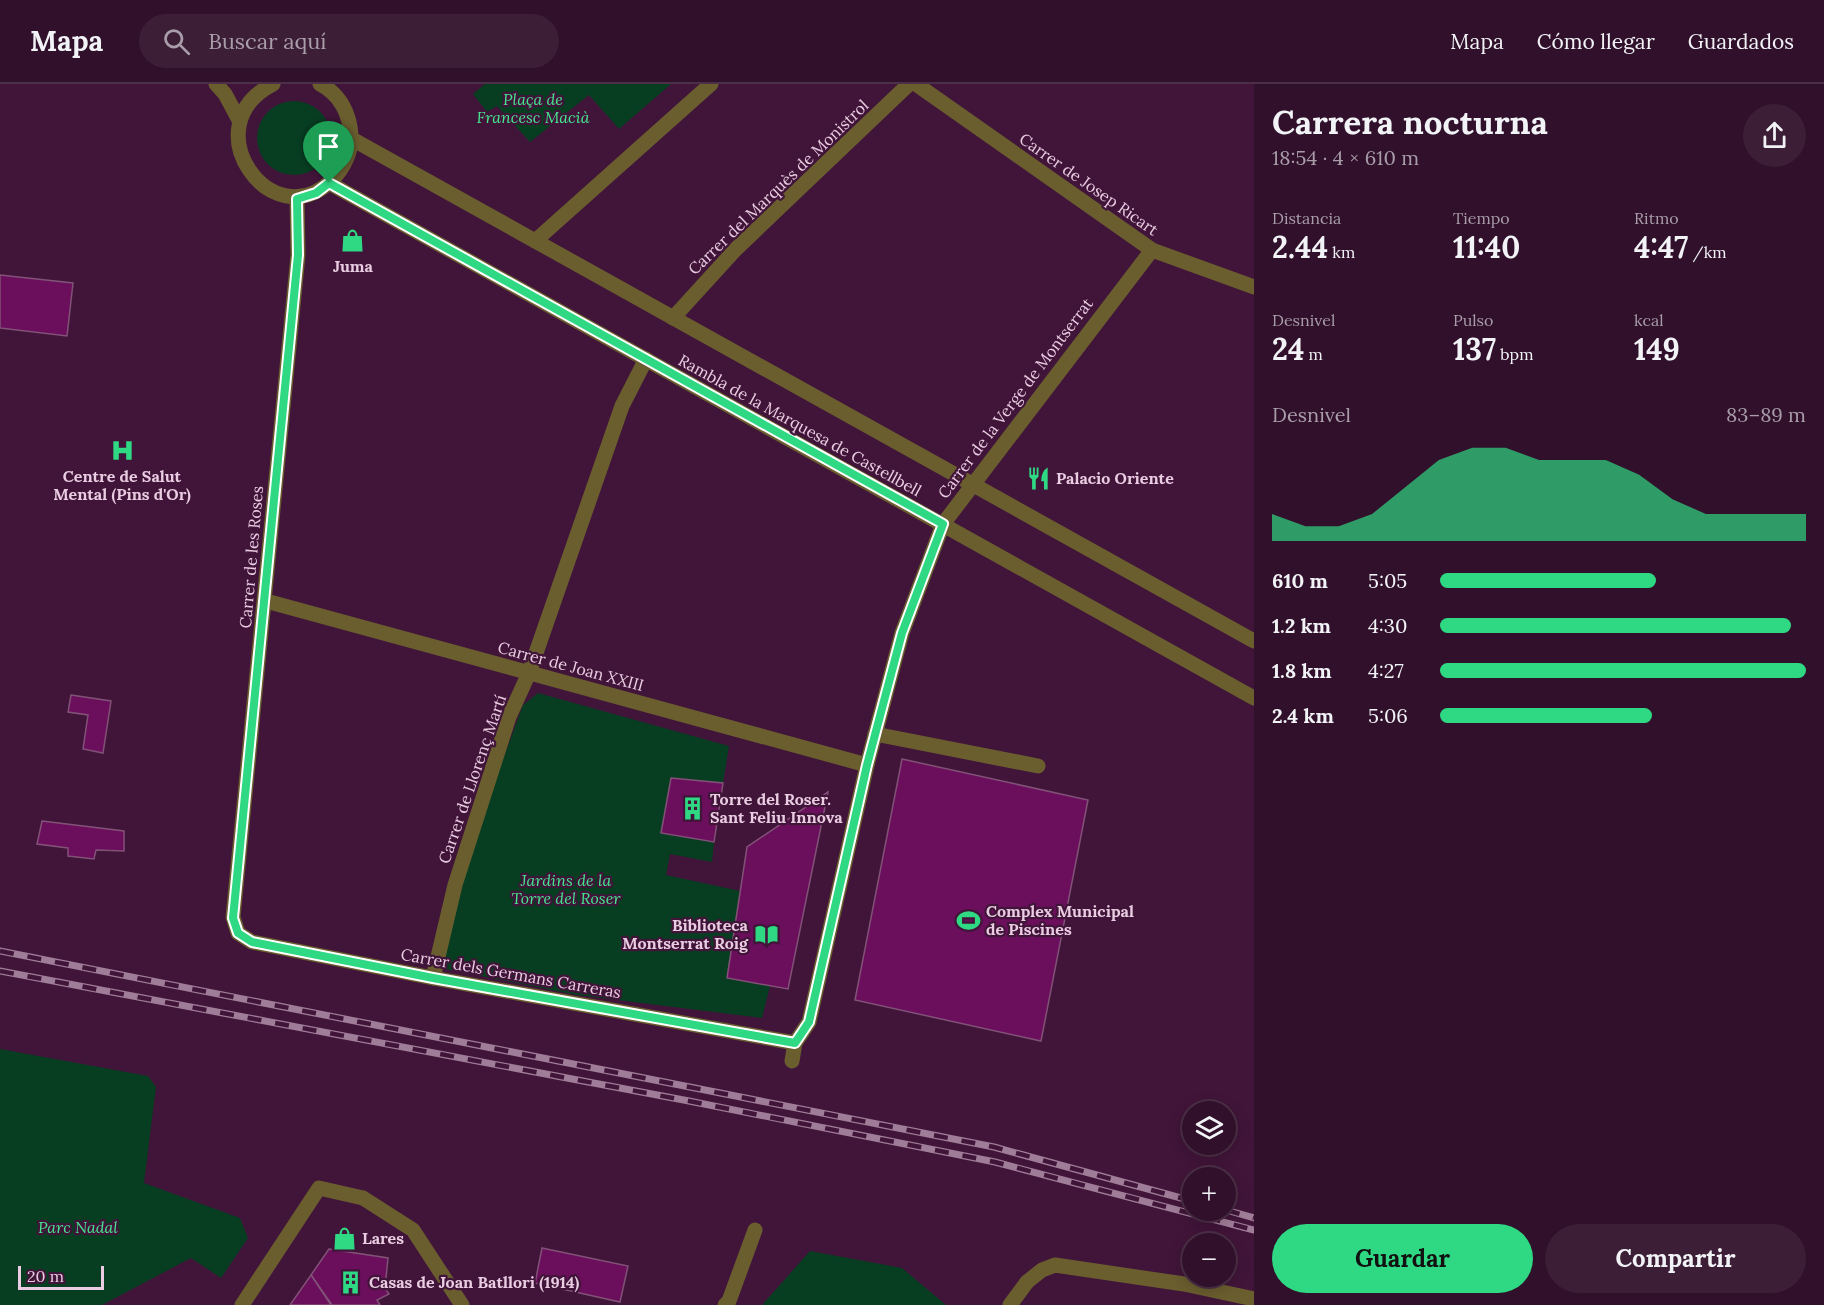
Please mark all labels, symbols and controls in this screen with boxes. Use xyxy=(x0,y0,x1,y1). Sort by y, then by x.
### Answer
search box xyxy=(139,14,559,68)
text: Mapa xyxy=(30,23,103,59)
icon: search xyxy=(160,25,193,58)
text: Buscar aquí xyxy=(208,27,327,55)
text: Mapa xyxy=(1450,28,1504,55)
text: Cómo llegar xyxy=(1537,28,1655,55)
text: Guardados xyxy=(1688,28,1794,55)
park label: Plaça de Francesc Macià xyxy=(477,89,590,127)
street label: Carrer del Marquès de Monistrol xyxy=(684,95,872,279)
text: Carrera nocturna xyxy=(1272,101,1548,143)
button: share xyxy=(1743,104,1806,167)
pin xyxy=(303,121,354,183)
street label: Carrer de Josep Ricart xyxy=(1016,128,1163,240)
icon: arrive xyxy=(312,130,345,163)
text: 18:54 · 4 × 610 m xyxy=(1272,145,1419,170)
text: Distancia xyxy=(1272,208,1341,228)
text: Tiempo xyxy=(1453,208,1510,228)
text: Ritmo xyxy=(1634,208,1679,228)
shop icon: Juma xyxy=(340,228,366,254)
text: 2.44 xyxy=(1272,228,1328,266)
text: 11:40 xyxy=(1453,228,1520,266)
text: 4:47 xyxy=(1634,228,1688,266)
text: km xyxy=(1328,242,1355,262)
text: /km xyxy=(1688,242,1727,262)
place label: Juma xyxy=(333,256,374,276)
street label: Carrer de la Verge de Montserrat xyxy=(933,293,1097,502)
text: Desnivel xyxy=(1272,310,1335,330)
text: Pulso xyxy=(1453,310,1493,330)
text: kcal xyxy=(1634,310,1664,330)
text: 24 xyxy=(1272,330,1304,368)
text: 137 xyxy=(1453,330,1496,368)
text: 149 xyxy=(1634,330,1680,368)
text: m xyxy=(1304,344,1323,364)
text: bpm xyxy=(1496,344,1533,364)
street label: Rambla de la Marquesa de Castellbell xyxy=(675,350,925,500)
text: Desnivel xyxy=(1272,402,1351,427)
text: 83–89 m xyxy=(1726,402,1806,427)
hospital icon: Centre de Salut Mental (Pins d'Or) xyxy=(109,438,135,464)
restaurant icon: Palacio Oriente xyxy=(1025,465,1051,491)
place label: Centre de Salut Mental (Pins d'Or) xyxy=(53,466,191,505)
place label: Palacio Oriente xyxy=(1056,468,1174,488)
street label: Carrer de les Roses xyxy=(235,485,267,629)
text: 610 m xyxy=(1272,568,1328,593)
text: 5:05 xyxy=(1368,568,1407,593)
text: 1.2 km xyxy=(1272,613,1331,638)
text: 4:30 xyxy=(1368,613,1407,638)
street label: Carrer de Joan XXIII xyxy=(496,637,646,695)
text: 1.8 km xyxy=(1272,658,1332,683)
text: 4:27 xyxy=(1368,658,1404,683)
street label: Carrer de Llorenç Martí xyxy=(434,692,510,866)
text: 2.4 km xyxy=(1272,703,1334,728)
text: 5:06 xyxy=(1368,703,1408,728)
place label: Torre del Roser. Sant Feliu Innova xyxy=(710,789,843,827)
building icon: Torre del Roser. Sant Feliu Innova xyxy=(679,795,705,821)
park label: Jardins de la Torre del Roser xyxy=(511,870,621,908)
place label: Complex Municipal de Piscines xyxy=(986,901,1134,939)
sports icon: Complex Municipal de Piscines xyxy=(955,907,981,933)
place label: Biblioteca Montserrat Roig xyxy=(622,915,749,953)
library icon: Biblioteca Montserrat Roig xyxy=(753,921,779,947)
street label: Carrer dels Germans Carreras xyxy=(399,944,623,1002)
map controls xyxy=(1182,1101,1236,1287)
button: layers xyxy=(1182,1101,1236,1155)
button: + xyxy=(1182,1167,1236,1221)
park label: Parc Nadal xyxy=(38,1217,118,1237)
button: Guardar xyxy=(1272,1224,1533,1293)
button: Compartir xyxy=(1545,1224,1806,1293)
shop icon: Lares xyxy=(331,1225,357,1251)
place label: Lares xyxy=(362,1228,404,1248)
button: − xyxy=(1182,1233,1236,1287)
scale bar xyxy=(18,1263,104,1290)
text: 20 m xyxy=(27,1266,64,1286)
building icon: Casas de Joan Batllori (1914) xyxy=(338,1269,364,1295)
place label: Casas de Joan Batllori (1914) xyxy=(369,1272,580,1293)

